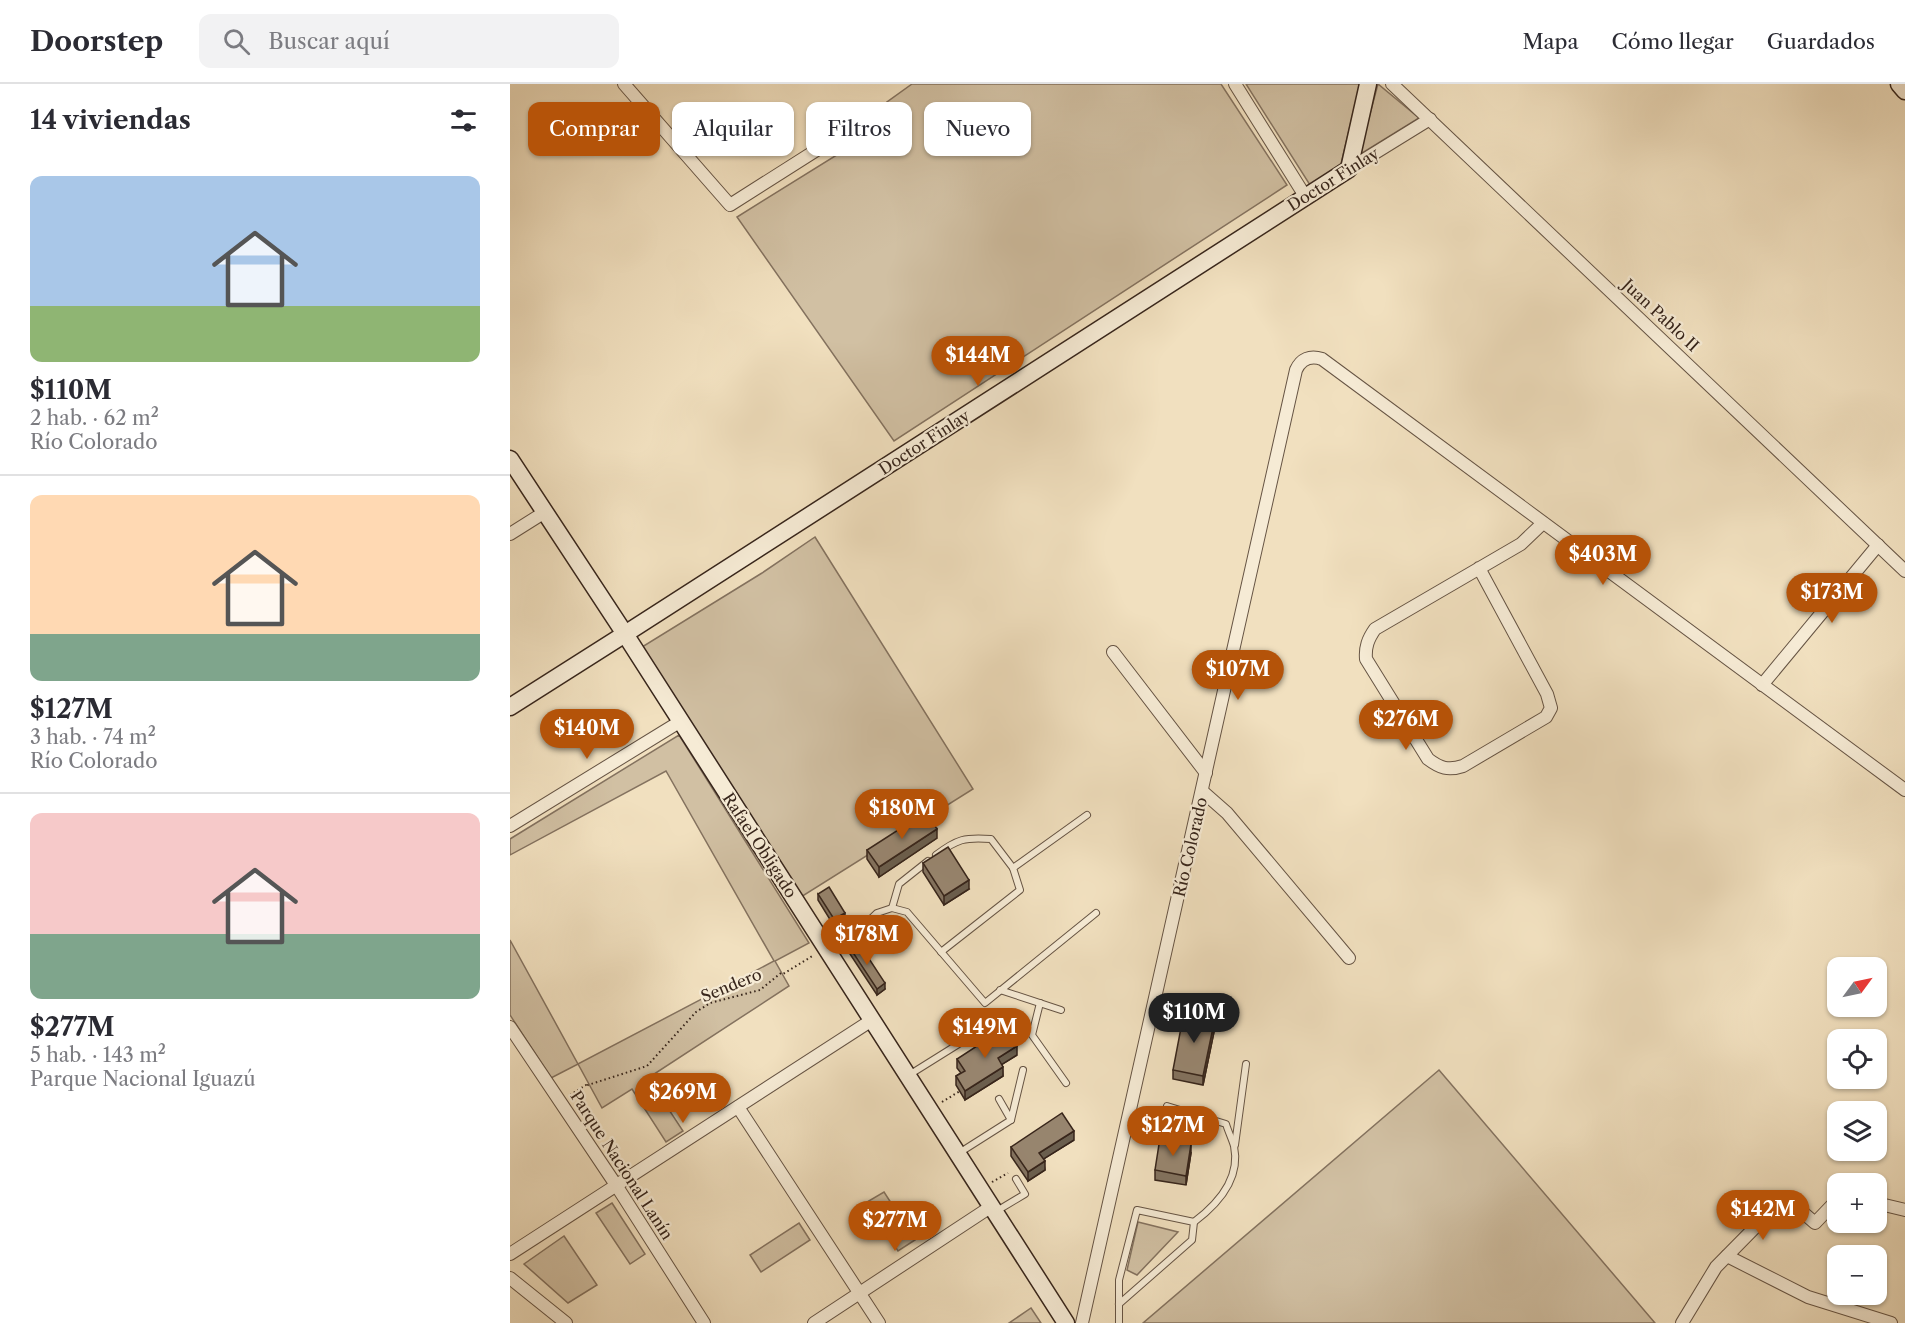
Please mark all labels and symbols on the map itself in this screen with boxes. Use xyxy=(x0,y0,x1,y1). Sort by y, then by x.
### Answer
street label: Doctor Finlay xyxy=(1283,142,1383,215)
street label: Juan Pablo II xyxy=(1616,272,1703,356)
pin: $144M xyxy=(936,336,1020,387)
street label: Doctor Finlay xyxy=(875,405,974,479)
pin: $403M xyxy=(1561,535,1645,586)
pin: $173M xyxy=(1790,573,1874,624)
pin: $107M xyxy=(1196,650,1280,701)
pin: $276M xyxy=(1364,700,1448,751)
pin: $140M xyxy=(545,709,629,760)
street label: Rafael Obligado xyxy=(719,789,801,901)
pin: $180M xyxy=(860,789,944,840)
street label: Río Colorado xyxy=(1169,795,1211,899)
pin: $178M xyxy=(825,915,909,966)
north arrow xyxy=(1827,957,1887,1017)
street label: Sendero xyxy=(698,964,764,1006)
pin: $110M xyxy=(1152,993,1236,1044)
pin: $149M xyxy=(943,1008,1027,1059)
pin: $269M xyxy=(641,1073,725,1124)
street label: Parque Nacional Lanín xyxy=(566,1087,678,1243)
pin: $127M xyxy=(1131,1106,1215,1157)
pin: $142M xyxy=(1721,1190,1805,1241)
pin: $277M xyxy=(853,1201,937,1252)

